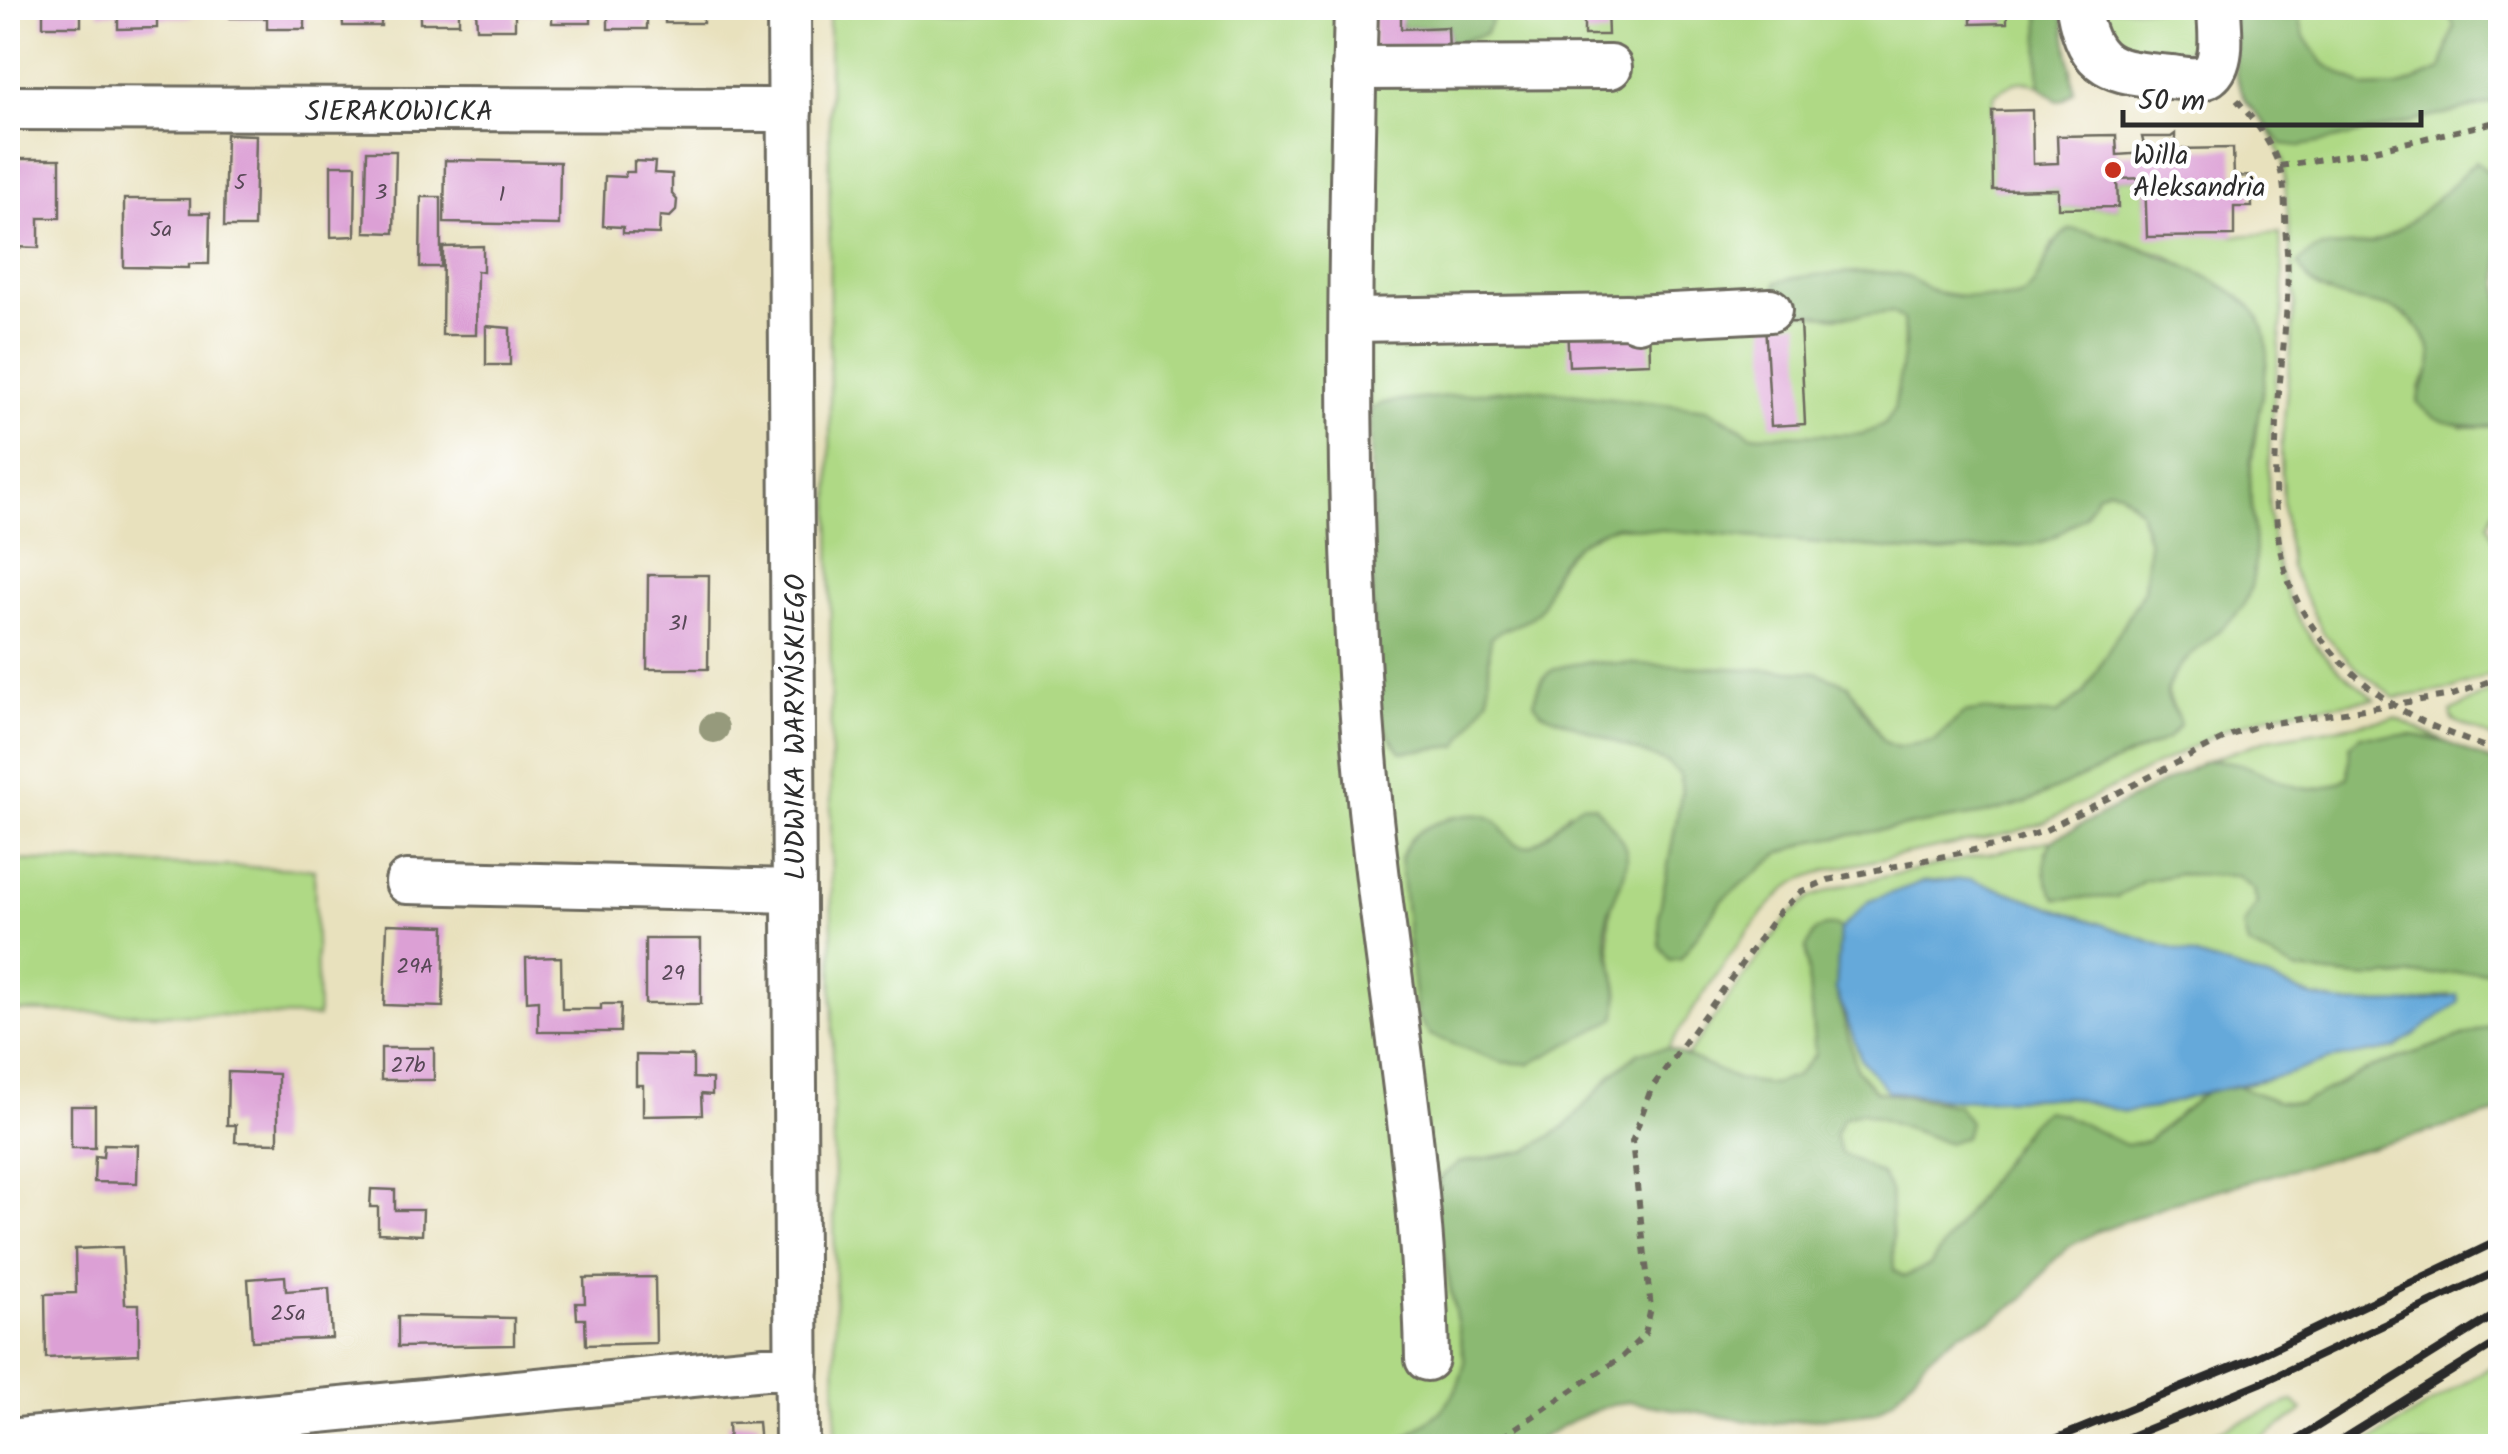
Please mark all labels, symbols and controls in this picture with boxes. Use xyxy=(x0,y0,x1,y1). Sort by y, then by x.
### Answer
scale bar xyxy=(2123,65,2420,127)
text: 50 m xyxy=(2138,78,2205,126)
street label: SIERAKOWICKA xyxy=(305,90,493,135)
place label: Willa Aleksandria xyxy=(2133,134,2266,211)
marker: Willa Aleksandria xyxy=(2102,159,2124,181)
house number: 5 xyxy=(234,166,247,201)
house number: 3 xyxy=(375,176,387,211)
house number: 1 xyxy=(499,178,505,213)
house number: 5a xyxy=(150,213,172,248)
street label: LUDWIKA WARYŃSKIEGO xyxy=(774,574,819,880)
house number: 31 xyxy=(668,607,688,642)
house number: 29A xyxy=(397,950,433,985)
house number: 29 xyxy=(661,957,685,992)
house number: 27b xyxy=(391,1049,426,1084)
house number: 25a xyxy=(271,1297,305,1332)

